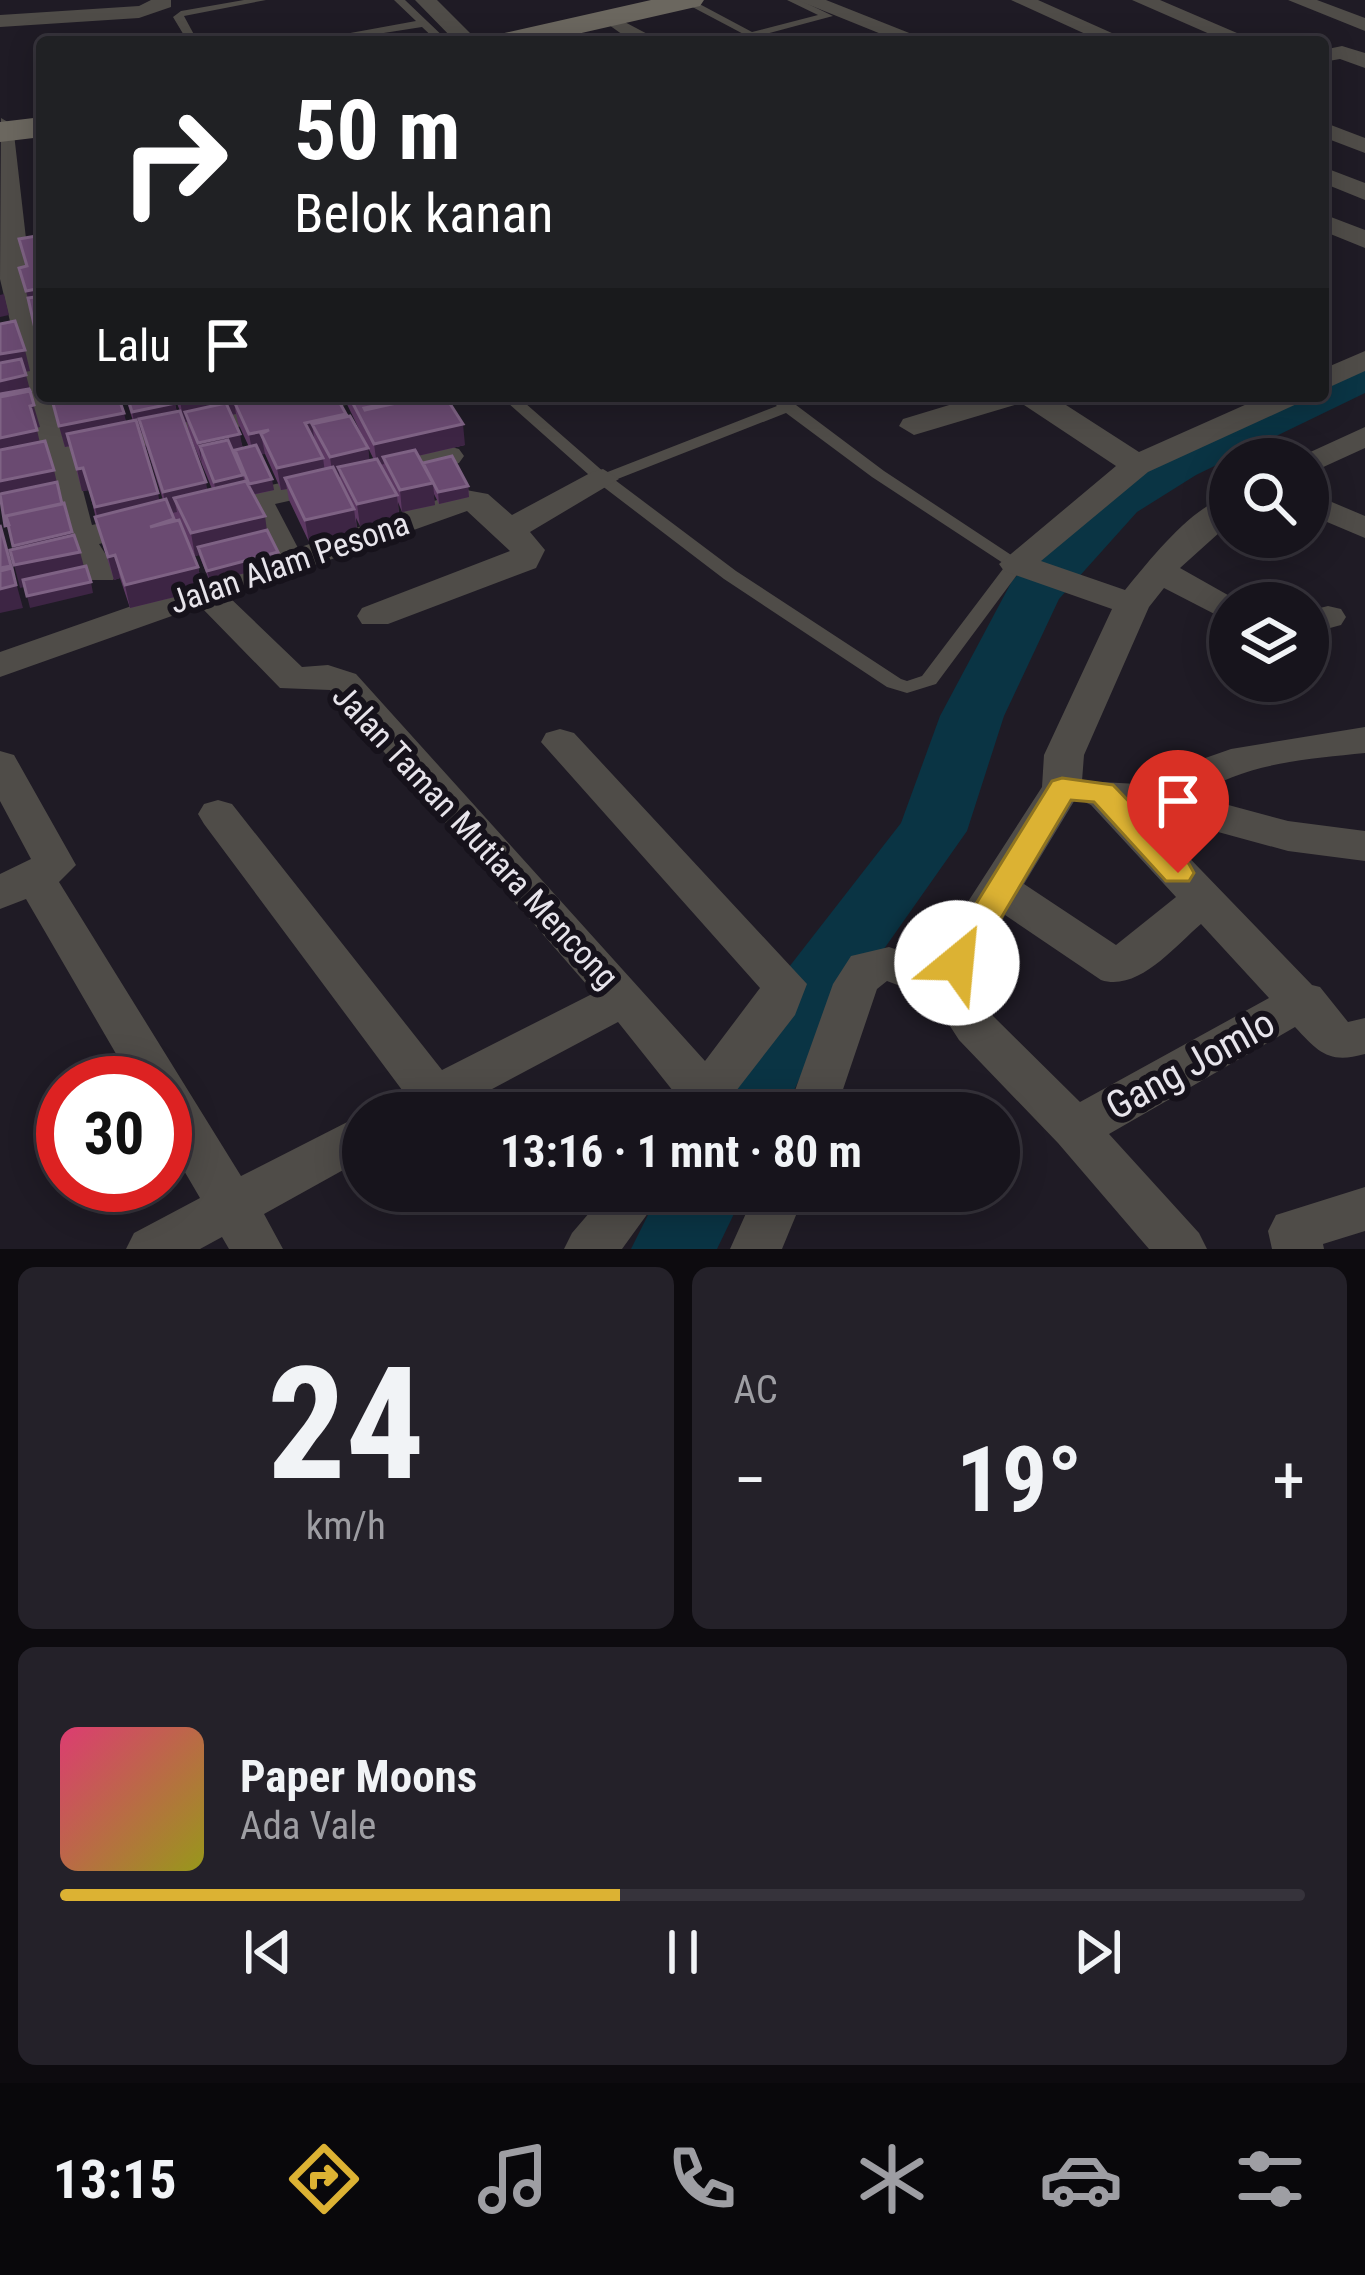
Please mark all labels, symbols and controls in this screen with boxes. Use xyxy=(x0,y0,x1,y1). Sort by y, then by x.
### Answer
text: 50 m xyxy=(294,81,461,180)
icon: right xyxy=(96,84,252,240)
text: Belok kanan xyxy=(294,182,553,245)
icon: arrive xyxy=(195,312,261,378)
text: Lalu xyxy=(96,319,171,372)
map controls xyxy=(1209,438,1329,702)
button: search xyxy=(1209,438,1329,558)
street label: Jalan Alam Pesona xyxy=(164,503,414,622)
button: layers xyxy=(1209,582,1329,702)
street label: Jalan Taman Mutiara Mencong xyxy=(325,677,627,996)
pin xyxy=(1127,750,1229,873)
icon: arrive xyxy=(1145,768,1211,834)
position arrow xyxy=(894,900,1020,1026)
street label: Gang Jomlo xyxy=(1098,1000,1283,1130)
speed limit sign: 30 xyxy=(36,1056,192,1212)
text: 13:16 · 1 mnt · 80 m xyxy=(500,1125,862,1178)
text: 24 xyxy=(267,1333,425,1516)
text: AC xyxy=(734,1367,778,1413)
text: 19° xyxy=(956,1428,1082,1533)
text: − xyxy=(734,1442,767,1519)
text: + xyxy=(1272,1442,1305,1519)
text: km/h xyxy=(306,1503,386,1549)
text: Paper Moons xyxy=(240,1750,477,1803)
text: Ada Vale xyxy=(240,1803,376,1849)
icon: previous xyxy=(235,1919,301,1985)
icon: pause xyxy=(650,1919,716,1985)
icon: next xyxy=(1065,1919,1131,1985)
icon: directions xyxy=(282,2137,366,2221)
icon: music xyxy=(471,2137,555,2221)
icon: phone xyxy=(660,2137,744,2221)
icon: climate xyxy=(850,2137,934,2221)
icon: car xyxy=(1039,2137,1123,2221)
icon: filters xyxy=(1228,2137,1312,2221)
text: 13:15 xyxy=(53,2148,177,2211)

